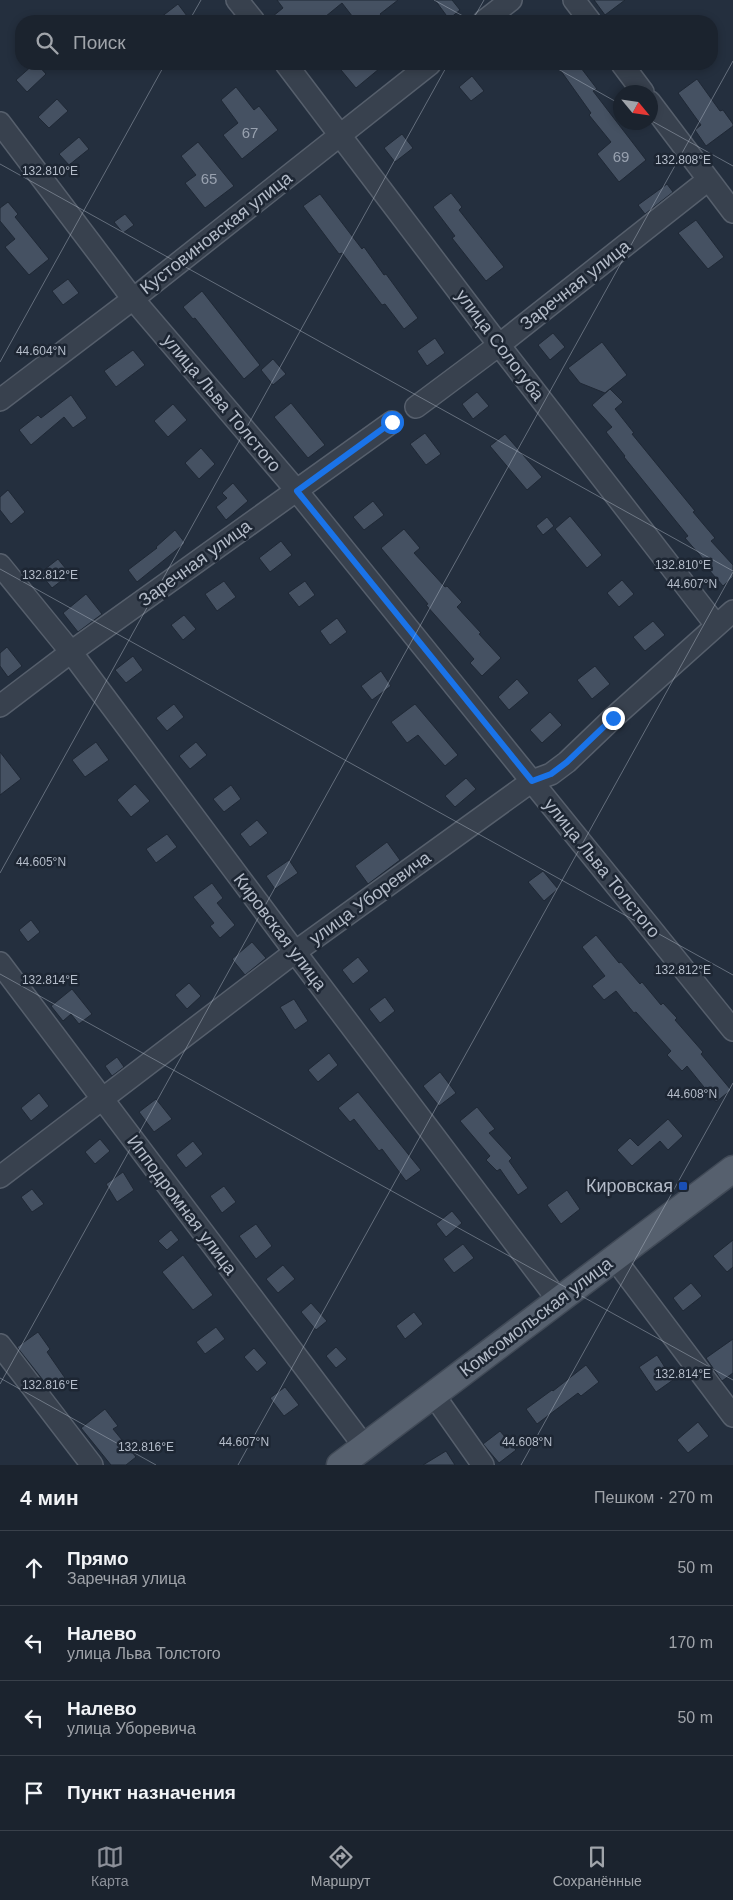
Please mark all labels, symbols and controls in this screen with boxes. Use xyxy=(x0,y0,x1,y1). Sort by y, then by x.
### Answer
search box xyxy=(15,15,718,70)
icon: search xyxy=(33,29,61,57)
text: Поиск xyxy=(73,32,126,53)
north arrow xyxy=(613,85,658,130)
house number: 67 xyxy=(242,124,258,141)
house number: 69 xyxy=(613,148,629,165)
text: 132.808°E xyxy=(655,153,711,167)
text: 132.810°E xyxy=(22,164,78,178)
street label: Кустовиновская улица xyxy=(136,167,297,298)
house number: 65 xyxy=(201,170,217,187)
street label: Заречная улица xyxy=(516,235,635,334)
street label: улица Сологуба xyxy=(452,286,549,405)
street label: улица Льва Толстого xyxy=(159,330,285,476)
text: 44.604°N xyxy=(16,344,66,358)
route start xyxy=(381,411,404,434)
street label: Заречная улица xyxy=(135,515,256,610)
text: 132.810°E xyxy=(655,558,711,572)
text: 132.812°E xyxy=(22,568,78,582)
text: 44.607°N xyxy=(667,577,717,591)
route end xyxy=(602,707,625,730)
street label: улица Льва Толстого xyxy=(540,794,664,942)
street label: улица Уборевича xyxy=(306,847,435,949)
text: 44.605°N xyxy=(16,855,66,869)
street label: Кировская улица xyxy=(229,870,331,995)
text: 132.812°E xyxy=(655,963,711,977)
text: 132.814°E xyxy=(22,973,78,987)
text: 44.608°N xyxy=(667,1087,717,1101)
street label: Ипподромная улица xyxy=(123,1131,241,1279)
place label: Кировская xyxy=(586,1176,673,1196)
marker: Кировская xyxy=(677,1180,689,1192)
street label: Комсомольская улица xyxy=(456,1253,617,1381)
text: 132.814°E xyxy=(655,1367,711,1381)
text: 132.816°E xyxy=(22,1378,78,1392)
text: 44.607°N xyxy=(219,1435,269,1449)
text: 44.608°N xyxy=(502,1435,552,1449)
text: 132.816°E xyxy=(118,1440,174,1454)
text: 4 мин xyxy=(20,1486,79,1509)
text: Пешком · 270 m xyxy=(594,1489,713,1506)
text: Прямо xyxy=(67,1548,129,1569)
icon: ahead xyxy=(20,1554,48,1582)
text: 50 m xyxy=(677,1559,713,1576)
text: Заречная улица xyxy=(67,1570,186,1587)
text: Налево xyxy=(67,1623,137,1644)
icon: left xyxy=(20,1629,48,1657)
text: 170 m xyxy=(669,1634,713,1651)
text: улица Льва Толстого xyxy=(67,1645,221,1662)
text: Налево xyxy=(67,1698,137,1719)
icon: left xyxy=(20,1704,48,1732)
text: 50 m xyxy=(677,1709,713,1726)
text: улица Уборевича xyxy=(67,1720,196,1737)
icon: arrive xyxy=(20,1779,48,1807)
text: Пункт назначения xyxy=(67,1782,236,1803)
tab: Карта xyxy=(91,1843,129,1889)
tab: Маршрут xyxy=(311,1843,370,1889)
tab: Сохранённые xyxy=(553,1843,642,1889)

